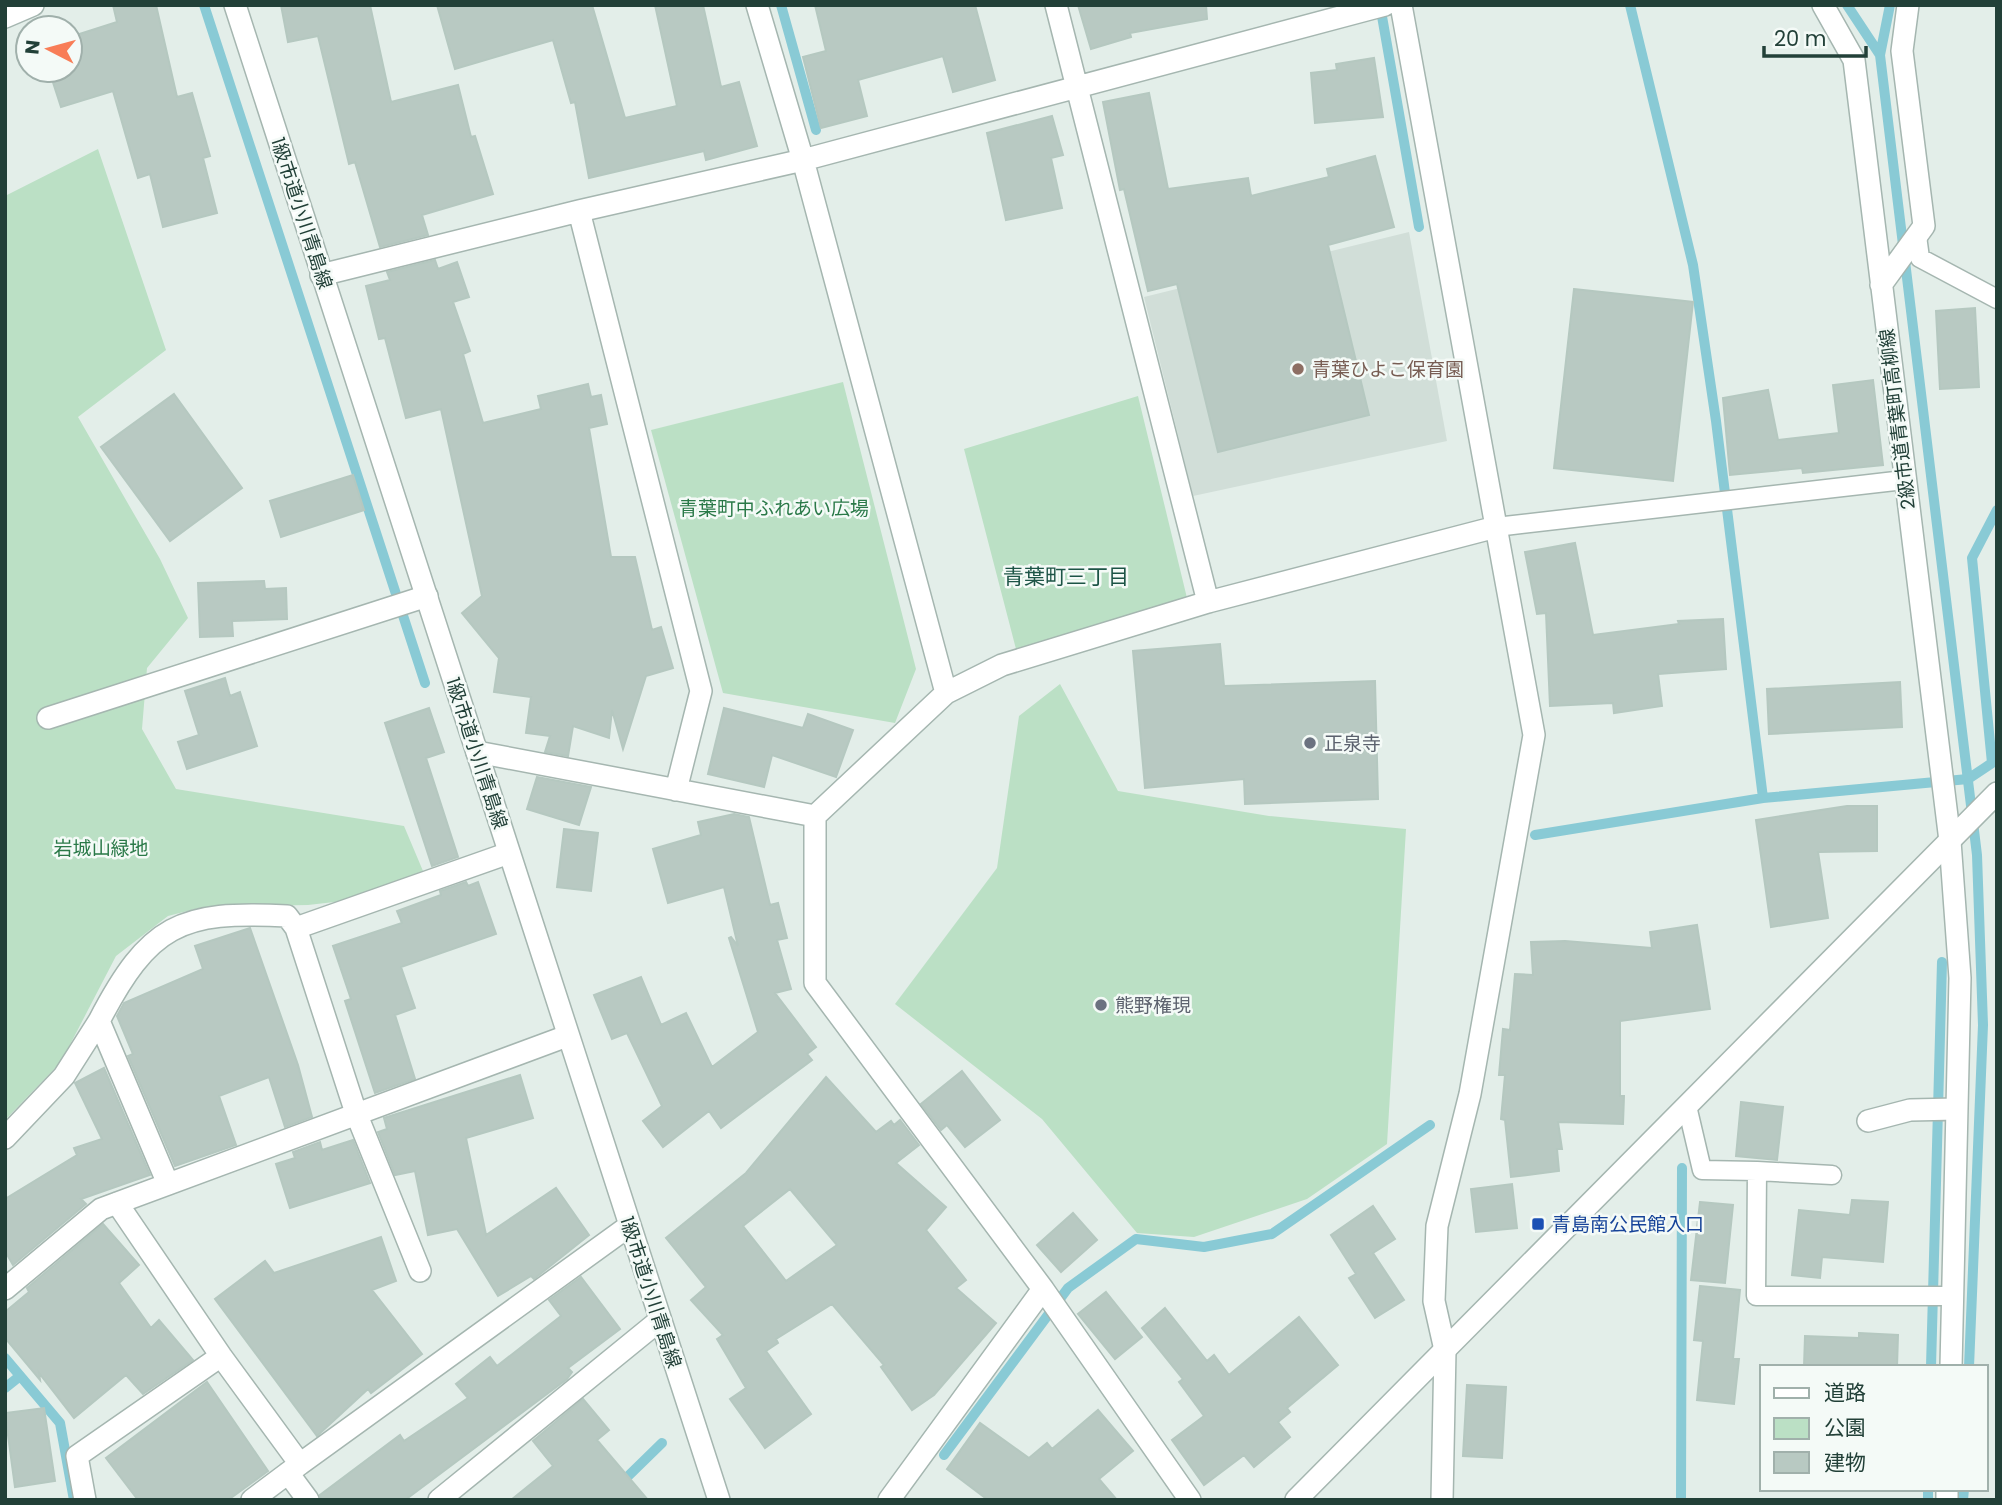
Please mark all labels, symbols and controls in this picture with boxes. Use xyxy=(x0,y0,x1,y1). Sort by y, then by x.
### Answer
north arrow xyxy=(14,14,84,84)
scale bar xyxy=(1764,14,1866,58)
text: 20 m xyxy=(1774,24,1827,53)
text: N xyxy=(18,39,47,56)
street label: 1級市道小川青島線 xyxy=(264,134,339,293)
street label: 2級市道青葉町高柳線 xyxy=(1873,327,1922,511)
place label: 青葉ひよこ保育園 xyxy=(1312,356,1464,383)
marker: 青葉ひよこ保育園 xyxy=(1290,361,1306,377)
park label: 青葉町中ふれあい広場 xyxy=(679,495,869,522)
district label: 青葉町三丁目 xyxy=(1003,562,1129,591)
street label: 1級市道小川青島線 xyxy=(439,674,514,833)
place label: 正泉寺 xyxy=(1324,730,1381,757)
marker: 正泉寺 xyxy=(1302,735,1318,751)
park label: 岩城山緑地 xyxy=(53,835,149,862)
place label: 熊野権現 xyxy=(1115,992,1191,1019)
marker: 熊野権現 xyxy=(1093,997,1109,1013)
place label: 青島南公民館入口 xyxy=(1552,1211,1704,1238)
street label: 1級市道小川青島線 xyxy=(613,1213,688,1372)
marker: 青島南公民館入口 xyxy=(1530,1216,1546,1232)
legend xyxy=(1760,1365,1988,1491)
text: 道路 xyxy=(1824,1378,1866,1407)
text: 公園 xyxy=(1824,1413,1866,1442)
text: 建物 xyxy=(1824,1448,1866,1477)

